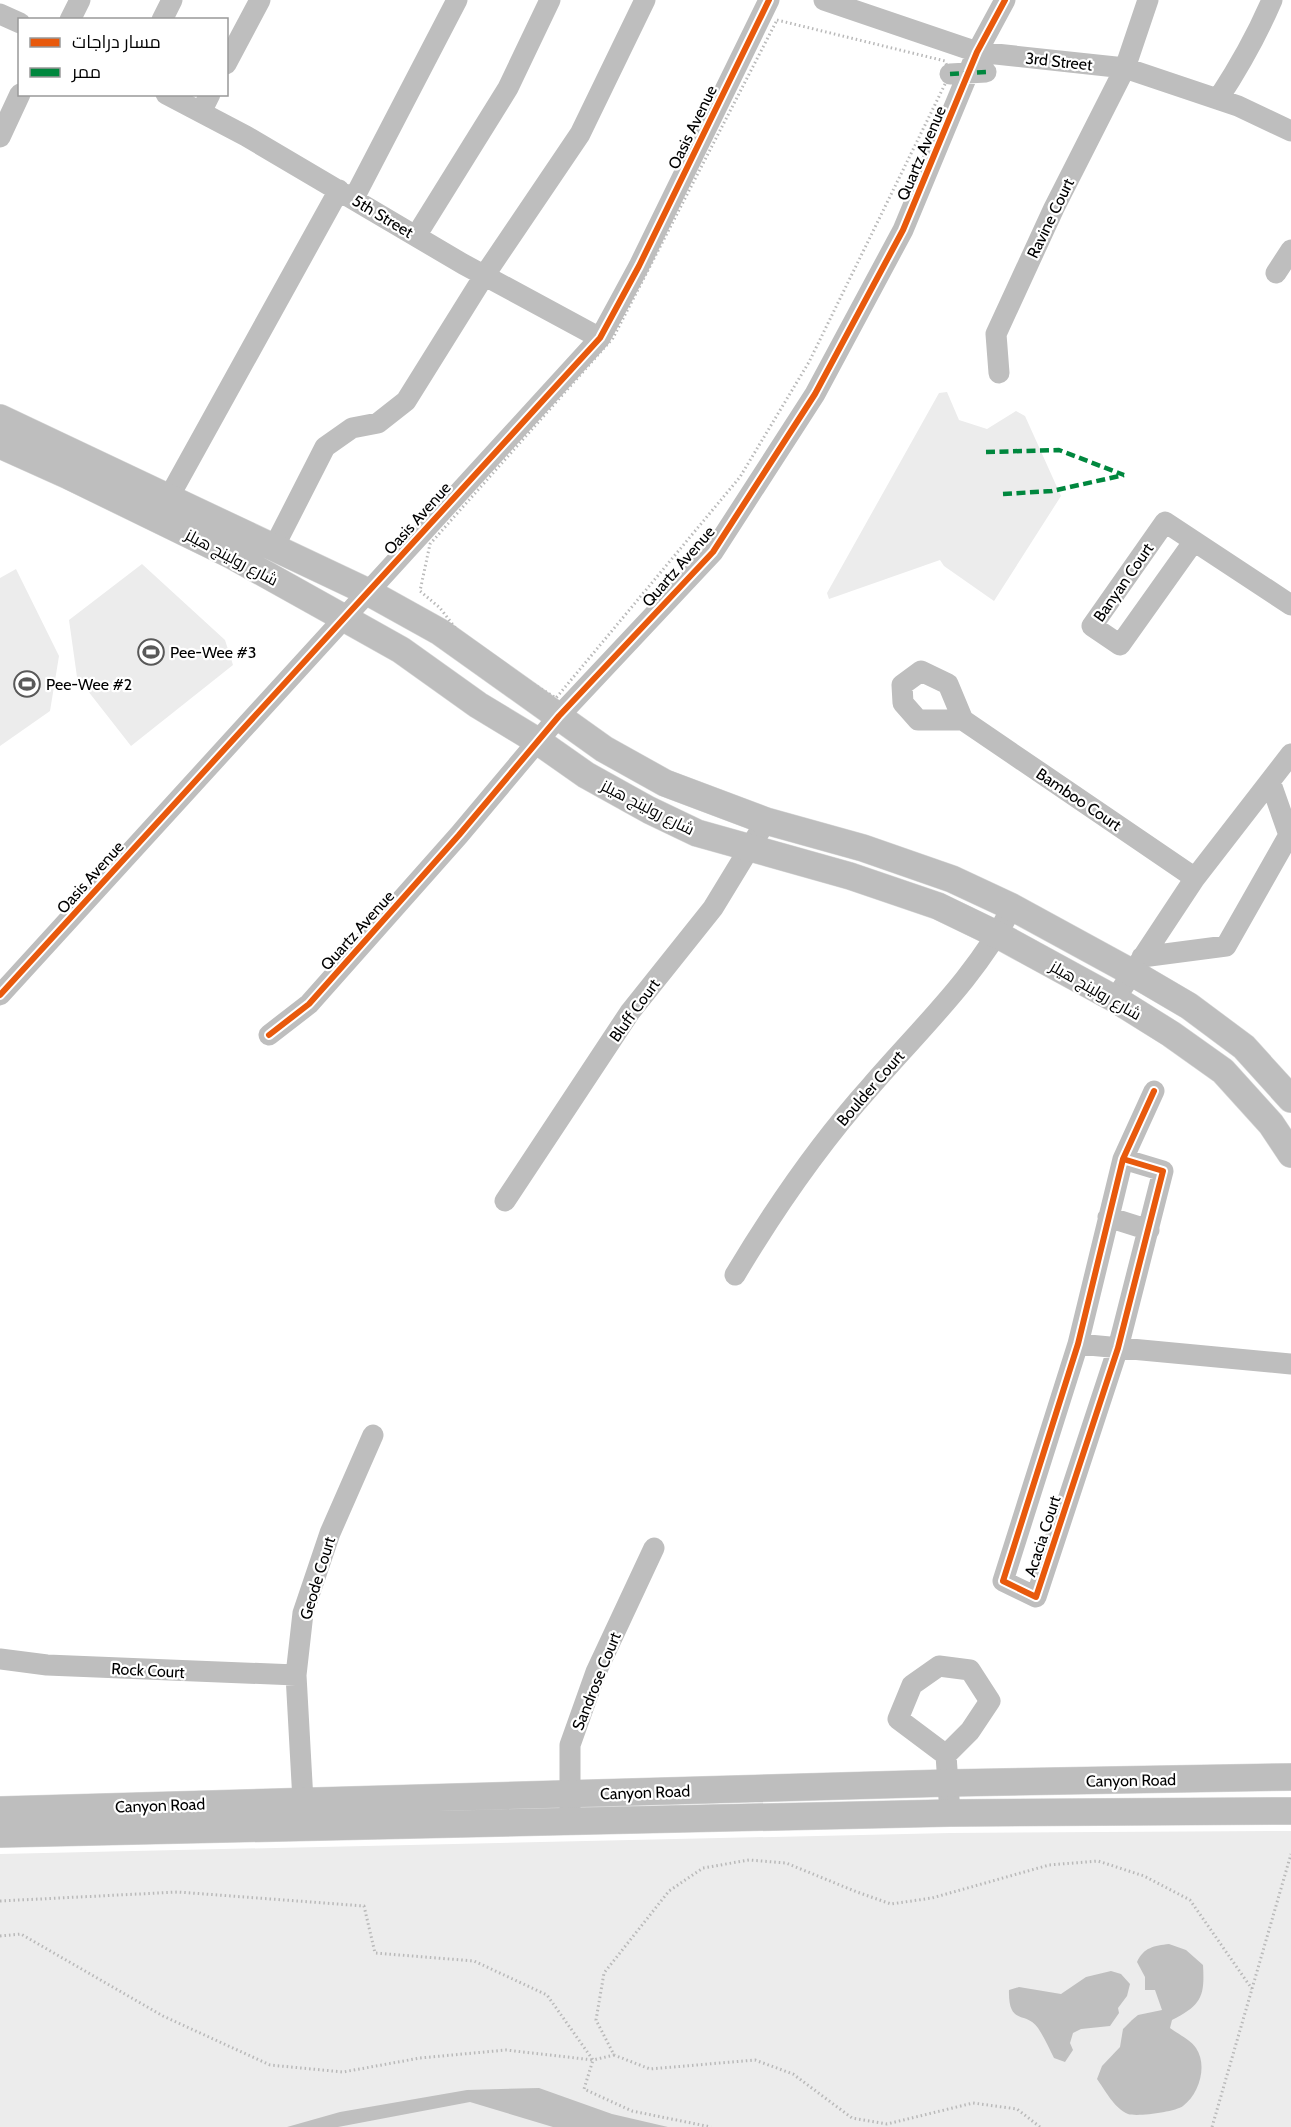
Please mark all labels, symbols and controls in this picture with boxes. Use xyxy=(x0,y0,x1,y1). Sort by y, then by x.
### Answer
legend xyxy=(18,18,228,96)
text: مسار دراجات xyxy=(72,31,161,53)
street label: 3rd Street xyxy=(1025,49,1094,75)
text: ممر xyxy=(71,61,101,83)
street label: Oasis Avenue xyxy=(664,82,721,172)
street label: Quartz Avenue xyxy=(893,103,950,203)
street label: Ravine Court xyxy=(1023,175,1078,261)
street label: 5th Street xyxy=(349,191,417,242)
street label: Oasis Avenue xyxy=(380,478,455,558)
street label: Quartz Avenue xyxy=(638,522,719,611)
street label: شارع رولينج هيلز xyxy=(180,525,281,592)
street label: Banyan Court xyxy=(1089,539,1158,625)
sports icon: Pee-Wee #3 xyxy=(136,637,166,667)
place label: Pee-Wee #3 xyxy=(170,643,256,662)
sports icon: Pee-Wee #2 xyxy=(12,669,42,699)
place label: Pee-Wee #2 xyxy=(46,675,132,694)
street label: Bamboo Court xyxy=(1033,764,1125,835)
street label: شارع رولينج هيلز xyxy=(596,775,698,841)
street label: Oasis Avenue xyxy=(53,837,128,917)
street label: Quartz Avenue xyxy=(317,887,398,974)
street label: شارع رولينج هيلز xyxy=(1045,956,1145,1026)
street label: Bluff Court xyxy=(605,975,664,1045)
street label: Boulder Court xyxy=(833,1046,909,1130)
street label: Acacia Court xyxy=(1020,1493,1065,1579)
street label: Geode Court xyxy=(296,1534,339,1622)
street label: Sandrose Court xyxy=(568,1629,625,1733)
street label: Rock Court xyxy=(111,1659,186,1682)
street label: Canyon Road xyxy=(1086,1770,1176,1791)
street label: Canyon Road xyxy=(600,1781,690,1804)
street label: Canyon Road xyxy=(115,1794,205,1817)

